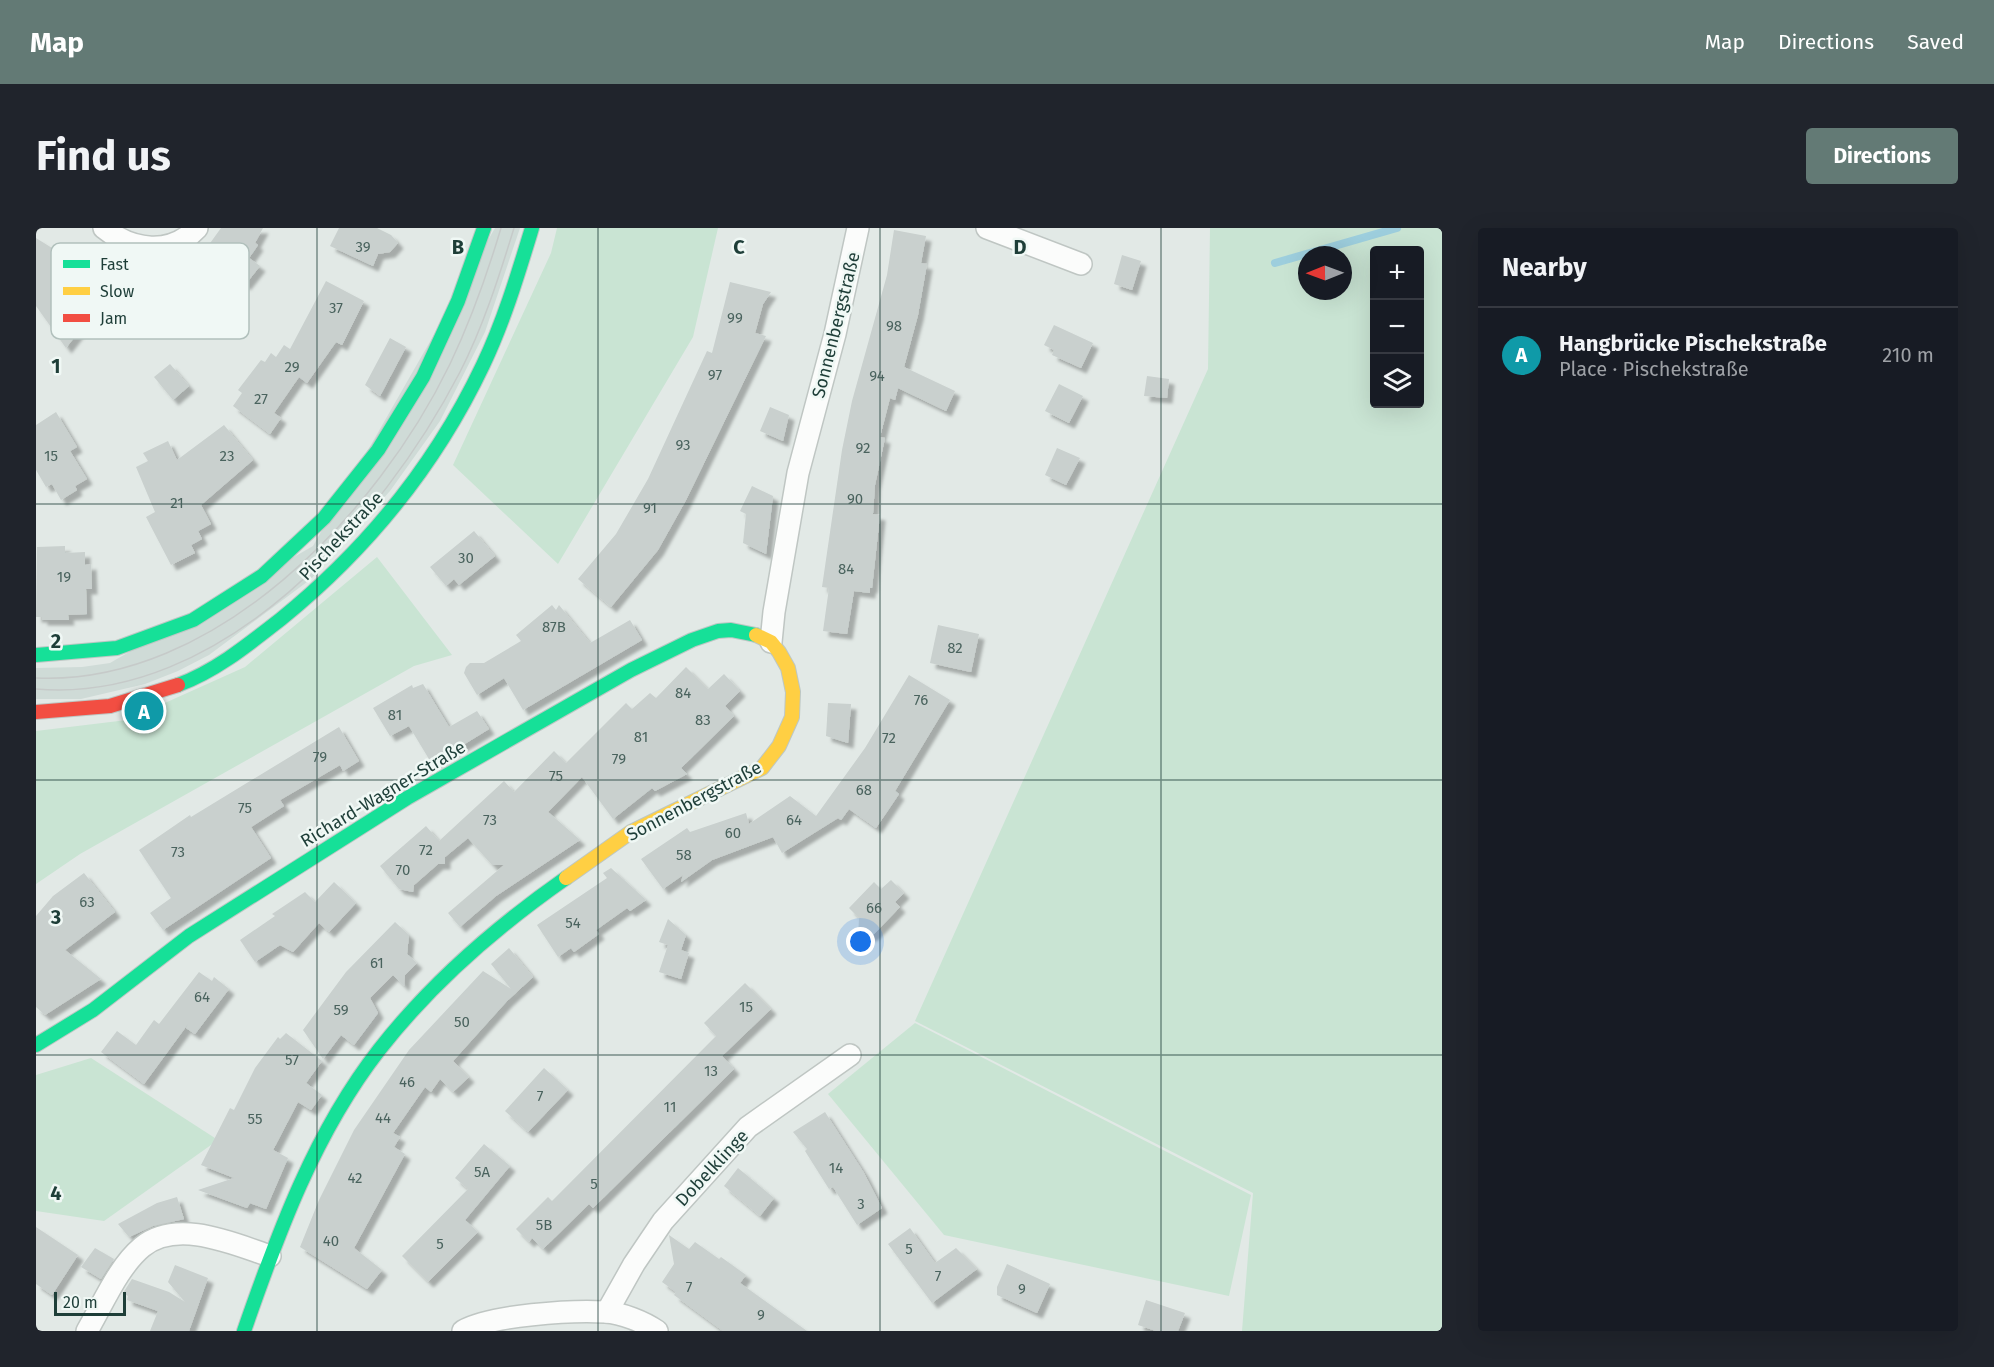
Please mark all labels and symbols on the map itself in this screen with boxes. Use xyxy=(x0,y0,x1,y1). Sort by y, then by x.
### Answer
text: B xyxy=(452,235,464,259)
text: C xyxy=(733,235,745,259)
text: D xyxy=(1013,235,1027,259)
house number: 39 xyxy=(355,238,371,256)
legend xyxy=(51,243,249,339)
north arrow xyxy=(1298,246,1352,300)
street label: Sonnenbergstraße xyxy=(807,250,865,400)
text: Fast xyxy=(100,255,129,274)
text: Slow xyxy=(100,282,135,301)
house number: 37 xyxy=(329,299,343,317)
text: Jam xyxy=(100,309,127,328)
house number: 99 xyxy=(727,309,743,327)
house number: 98 xyxy=(886,317,902,335)
text: 1 xyxy=(51,354,61,378)
house number: 29 xyxy=(284,358,300,376)
house number: 97 xyxy=(708,366,722,384)
house number: 94 xyxy=(869,367,885,385)
house number: 27 xyxy=(254,390,268,408)
house number: 93 xyxy=(675,436,691,454)
house number: 92 xyxy=(856,439,870,457)
house number: 15 xyxy=(44,447,58,465)
house number: 23 xyxy=(220,447,234,465)
street label: Pischekstraße xyxy=(294,487,388,585)
house number: 90 xyxy=(847,490,863,508)
house number: 21 xyxy=(170,494,184,512)
house number: 91 xyxy=(643,499,657,517)
house number: 30 xyxy=(458,549,474,567)
house number: 84 xyxy=(838,560,854,578)
house number: 19 xyxy=(57,568,71,586)
house number: 87B xyxy=(542,618,566,636)
text: 2 xyxy=(51,629,61,653)
house number: 82 xyxy=(947,639,963,657)
house number: 84 xyxy=(675,684,691,702)
pin: A xyxy=(124,688,164,734)
house number: 76 xyxy=(914,691,928,709)
house number: 81 xyxy=(388,706,402,724)
house number: 83 xyxy=(695,711,711,729)
house number: 81 xyxy=(634,728,648,746)
house number: 72 xyxy=(882,729,896,747)
street label: Richard-Wagner-Straße xyxy=(296,736,470,852)
house number: 79 xyxy=(313,748,327,766)
house number: 79 xyxy=(612,750,626,768)
street label: Sonnenbergstraße xyxy=(623,756,765,846)
house number: 75 xyxy=(549,767,563,785)
house number: 68 xyxy=(856,781,872,799)
house number: 75 xyxy=(238,799,252,817)
house number: 73 xyxy=(483,811,497,829)
house number: 64 xyxy=(786,811,802,829)
house number: 60 xyxy=(725,824,741,842)
house number: 72 xyxy=(419,841,433,859)
house number: 73 xyxy=(171,843,185,861)
house number: 58 xyxy=(676,846,692,864)
house number: 70 xyxy=(396,861,410,879)
house number: 63 xyxy=(79,893,95,911)
house number: 66 xyxy=(866,899,882,917)
text: 3 xyxy=(50,905,61,929)
house number: 54 xyxy=(565,914,581,932)
your location xyxy=(846,927,875,956)
house number: 61 xyxy=(370,954,384,972)
house number: 64 xyxy=(194,988,210,1006)
house number: 15 xyxy=(739,998,753,1016)
house number: 59 xyxy=(333,1001,349,1019)
house number: 50 xyxy=(454,1013,470,1031)
house number: 57 xyxy=(285,1051,299,1069)
house number: 13 xyxy=(704,1062,718,1080)
house number: 46 xyxy=(399,1073,415,1091)
house number: 7 xyxy=(537,1087,544,1105)
house number: 11 xyxy=(664,1098,676,1116)
house number: 44 xyxy=(375,1109,391,1127)
house number: 55 xyxy=(248,1110,262,1128)
street label: Dobelklinge xyxy=(671,1125,753,1211)
house number: 14 xyxy=(829,1159,843,1177)
house number: 5A xyxy=(474,1163,490,1181)
house number: 42 xyxy=(347,1169,363,1187)
house number: 5 xyxy=(590,1175,598,1193)
text: 4 xyxy=(50,1181,62,1205)
house number: 3 xyxy=(857,1195,865,1213)
house number: 5B xyxy=(536,1216,552,1234)
house number: 40 xyxy=(323,1232,339,1250)
house number: 5 xyxy=(436,1235,444,1253)
house number: 5 xyxy=(905,1240,913,1258)
house number: 7 xyxy=(935,1267,942,1285)
house number: 7 xyxy=(686,1278,693,1296)
house number: 9 xyxy=(1018,1280,1026,1298)
scale bar xyxy=(54,1289,126,1316)
house number: 9 xyxy=(757,1306,765,1324)

